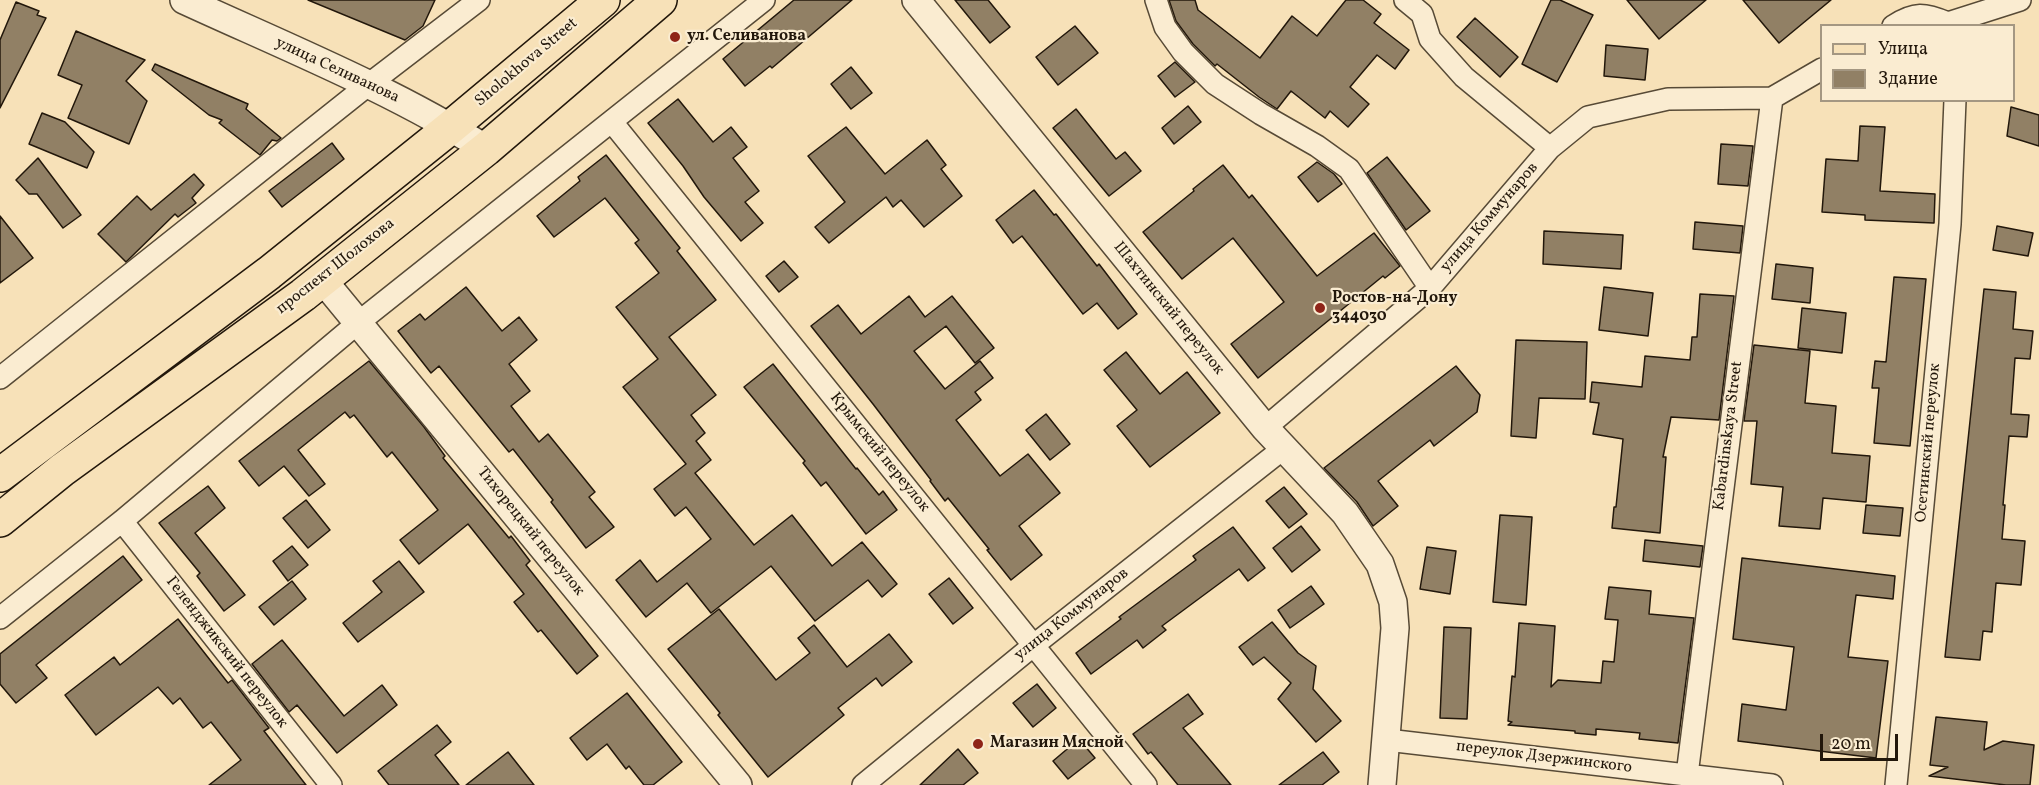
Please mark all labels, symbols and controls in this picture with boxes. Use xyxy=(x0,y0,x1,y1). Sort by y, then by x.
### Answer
street label: Sholokhova Street xyxy=(472,15,582,111)
legend xyxy=(1820,24,2015,102)
place label: ул. Селиванова xyxy=(687,27,806,47)
marker: ул. Селиванова xyxy=(668,30,682,44)
street label: улица Селиванова xyxy=(272,34,402,108)
text: Улица xyxy=(1878,37,1928,62)
text: Здание xyxy=(1878,67,1938,92)
street label: улица Коммунаров xyxy=(1437,159,1543,277)
street label: проспект Шолохова xyxy=(273,215,399,319)
street label: Шахтинский переулок xyxy=(1108,239,1228,379)
place label: Ростов-на-Дону 344030 xyxy=(1332,289,1457,327)
marker: Ростов-на-Дону 344030 xyxy=(1313,301,1327,315)
street label: Kabardinskaya Street xyxy=(1710,360,1748,512)
street label: Осетинский переулок xyxy=(1912,363,1946,523)
street label: Крымский переулок xyxy=(825,389,933,517)
street label: Тихорецкий переулок xyxy=(472,464,588,600)
street label: улица Коммунаров xyxy=(1011,564,1133,666)
street label: Геленджикский переулок xyxy=(161,573,291,733)
scale bar xyxy=(1823,722,1901,760)
text: 20 m xyxy=(1831,732,1871,757)
place label: Магазин Мясной xyxy=(990,734,1124,754)
marker: Магазин Мясной xyxy=(971,737,985,751)
street label: переулок Дзержинского xyxy=(1455,738,1633,778)

